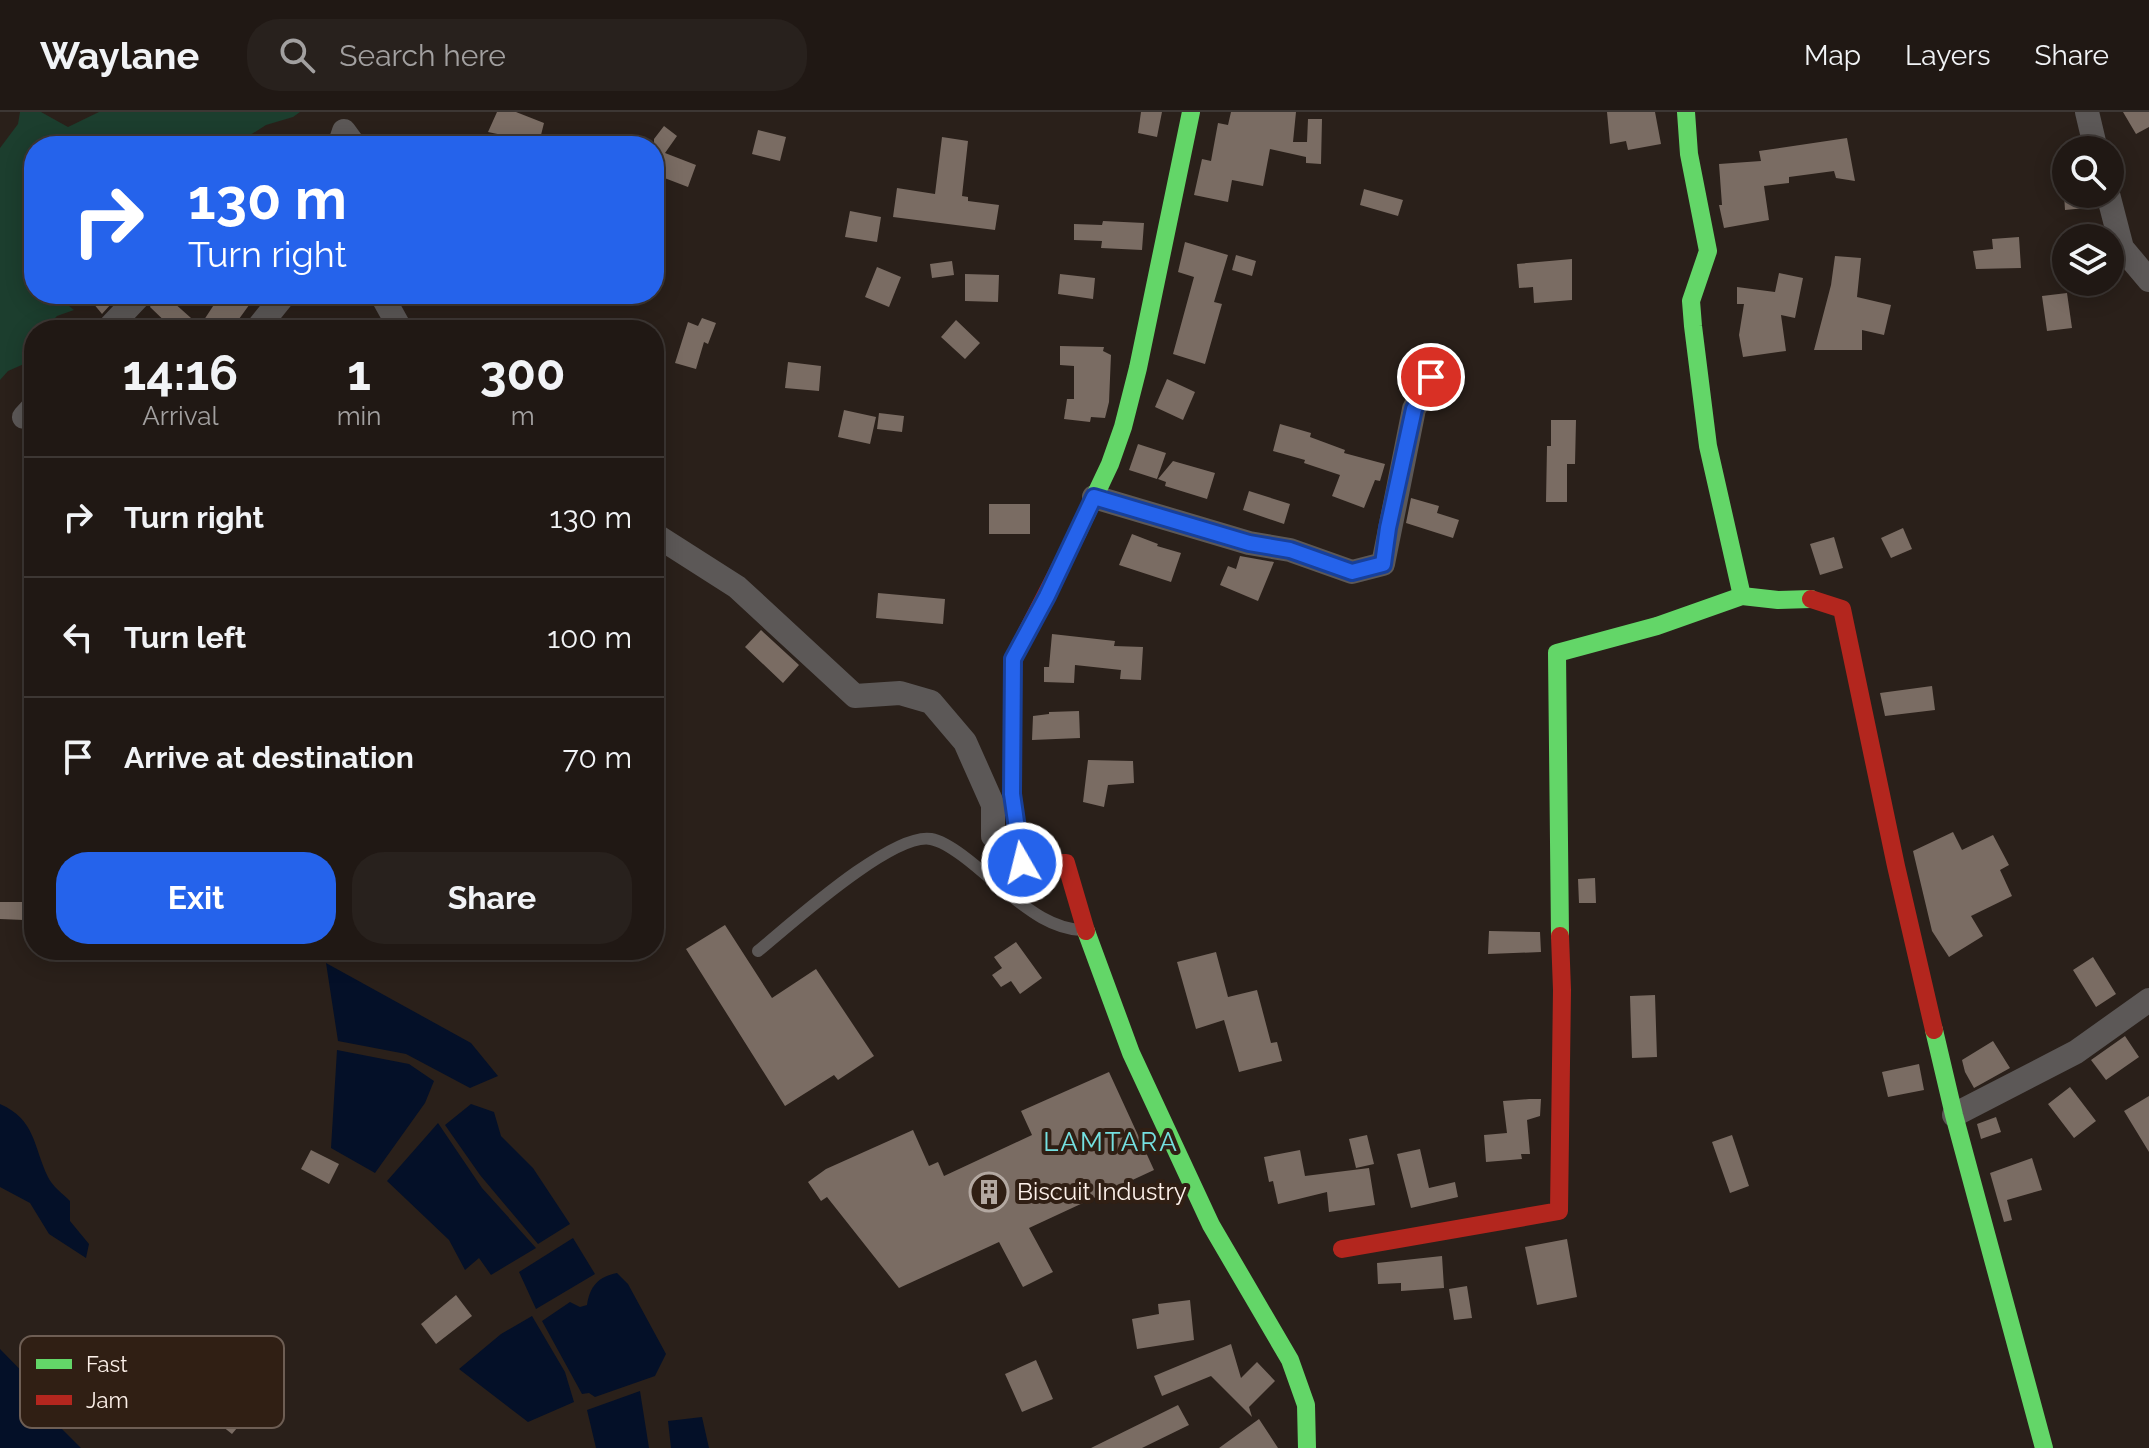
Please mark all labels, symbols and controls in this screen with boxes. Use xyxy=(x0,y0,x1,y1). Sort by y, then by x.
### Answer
search box xyxy=(247,19,807,91)
text: Waylane xyxy=(40,33,199,78)
icon: search xyxy=(275,33,319,77)
text: Search here xyxy=(339,38,506,73)
text: Map xyxy=(1804,39,1861,72)
text: Layers xyxy=(1905,39,1991,72)
text: Share xyxy=(2035,39,2109,72)
map controls xyxy=(2052,136,2124,296)
button: search xyxy=(2052,136,2124,208)
text: 130 m xyxy=(188,166,347,232)
icon: right xyxy=(56,168,160,272)
button: layers xyxy=(2052,224,2124,296)
text: Turn right xyxy=(188,233,347,275)
pin xyxy=(1397,343,1465,411)
text: 14:16 xyxy=(122,345,238,401)
text: 1 xyxy=(347,345,371,401)
text: 300 xyxy=(480,345,566,401)
icon: arrive xyxy=(1409,355,1453,399)
text: Arrival xyxy=(142,401,218,431)
text: min xyxy=(337,401,381,431)
text: m xyxy=(511,401,535,431)
icon: right xyxy=(56,495,100,539)
text: Turn right xyxy=(124,500,264,535)
text: 130 m xyxy=(550,500,632,535)
icon: left xyxy=(56,615,100,659)
text: Turn left xyxy=(124,620,246,655)
text: 100 m xyxy=(547,620,632,655)
icon: arrive xyxy=(56,735,100,779)
text: Arrive at destination xyxy=(124,740,414,775)
text: 70 m xyxy=(562,740,632,775)
position arrow xyxy=(980,821,1064,905)
button: Exit xyxy=(56,852,336,944)
button: Share xyxy=(352,852,632,944)
district label: LAMTARA xyxy=(1043,1127,1179,1157)
building icon: Biscuit Industry xyxy=(968,1171,1010,1213)
place label: Biscuit Industry xyxy=(1017,1177,1187,1206)
legend xyxy=(20,1336,284,1428)
text: Fast xyxy=(86,1351,128,1377)
text: Jam xyxy=(86,1387,129,1413)

